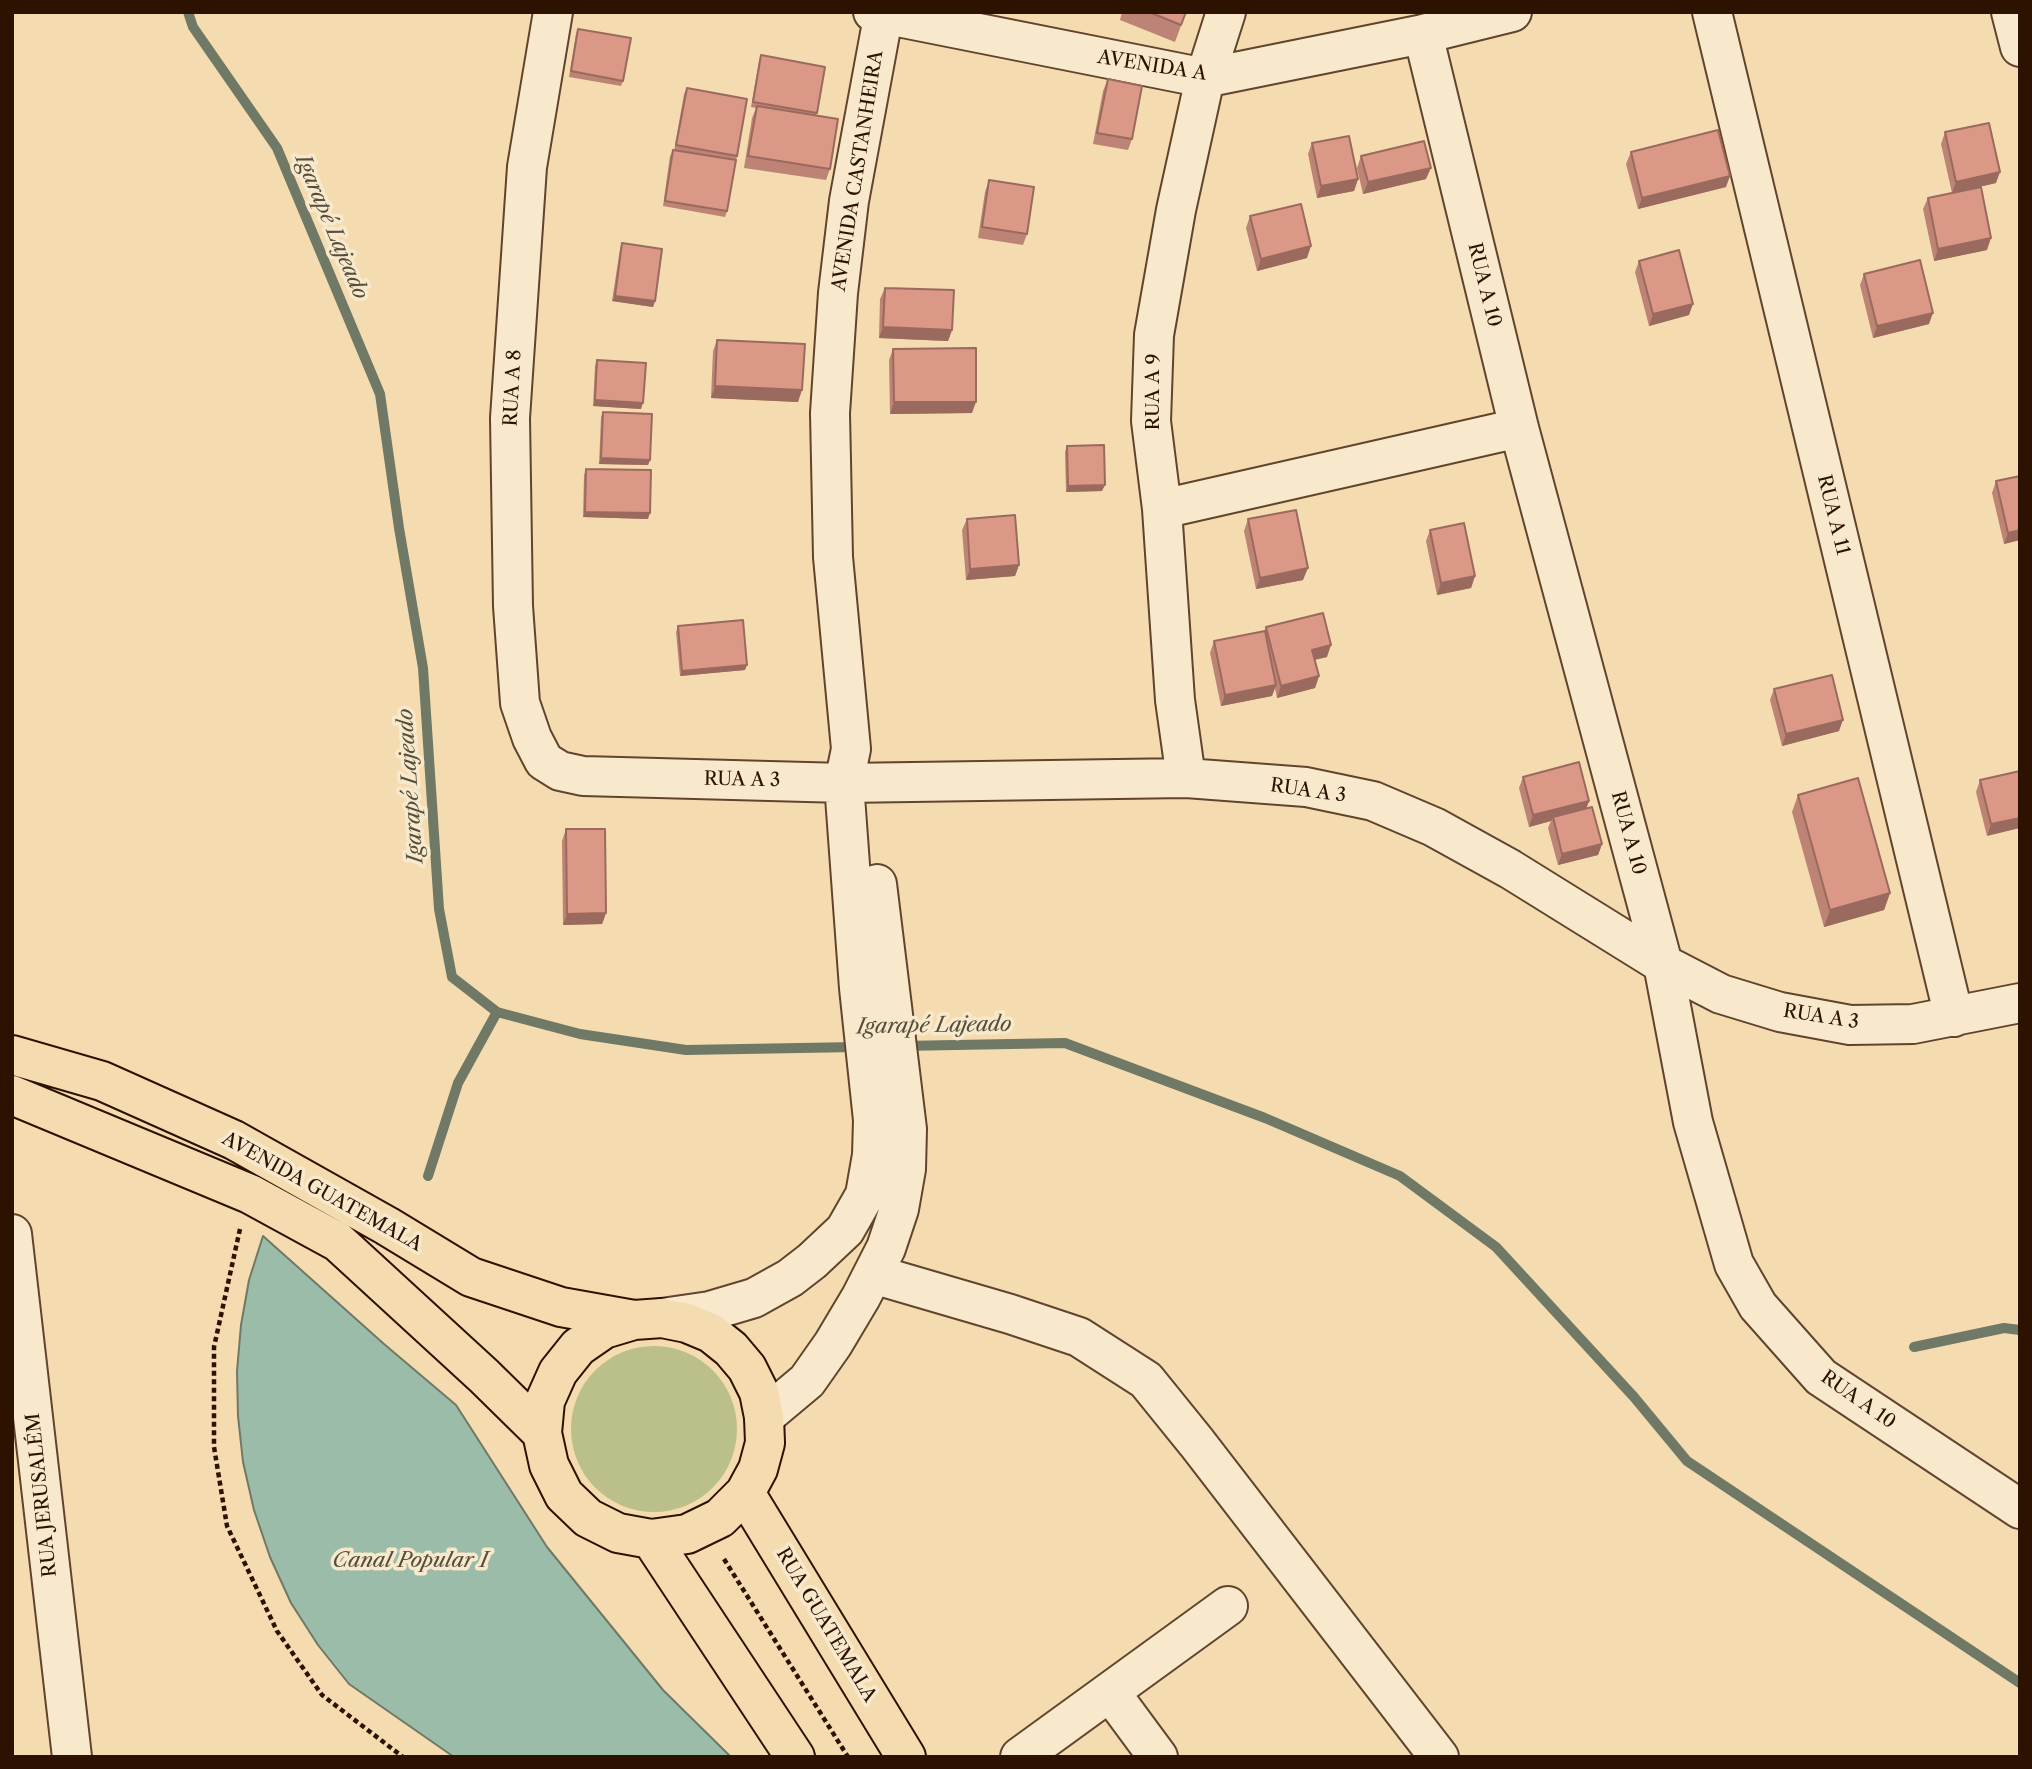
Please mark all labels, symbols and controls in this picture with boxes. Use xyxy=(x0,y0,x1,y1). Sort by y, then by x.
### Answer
street label: AVENIDA A xyxy=(1096,46,1208,86)
street label: AVENIDA CASTANHEIRA xyxy=(828,49,888,293)
water label: Igarapé Lajeado xyxy=(289,151,373,303)
street label: RUA A 10 xyxy=(1463,241,1505,329)
street label: RUA A 8 xyxy=(500,349,526,427)
street label: RUA A 9 xyxy=(1143,353,1165,431)
street label: RUA A 11 xyxy=(1812,472,1854,558)
water label: Igarapé Lajeado xyxy=(393,708,429,864)
street label: RUA A 3 xyxy=(704,768,780,792)
street label: RUA A 3 xyxy=(1269,774,1347,808)
street label: RUA A 10 xyxy=(1606,789,1650,877)
street label: RUA A 3 xyxy=(1781,1000,1861,1034)
water label: Igarapé Lajeado xyxy=(856,1012,1012,1040)
street label: AVENIDA GUATEMALA xyxy=(218,1127,426,1257)
street label: RUA A 10 xyxy=(1816,1366,1900,1434)
street label: RUA JERUSALÉM xyxy=(22,1412,62,1578)
street label: RUA GUATEMALA xyxy=(771,1544,881,1706)
water label: Canal Popular I xyxy=(333,1548,487,1574)

